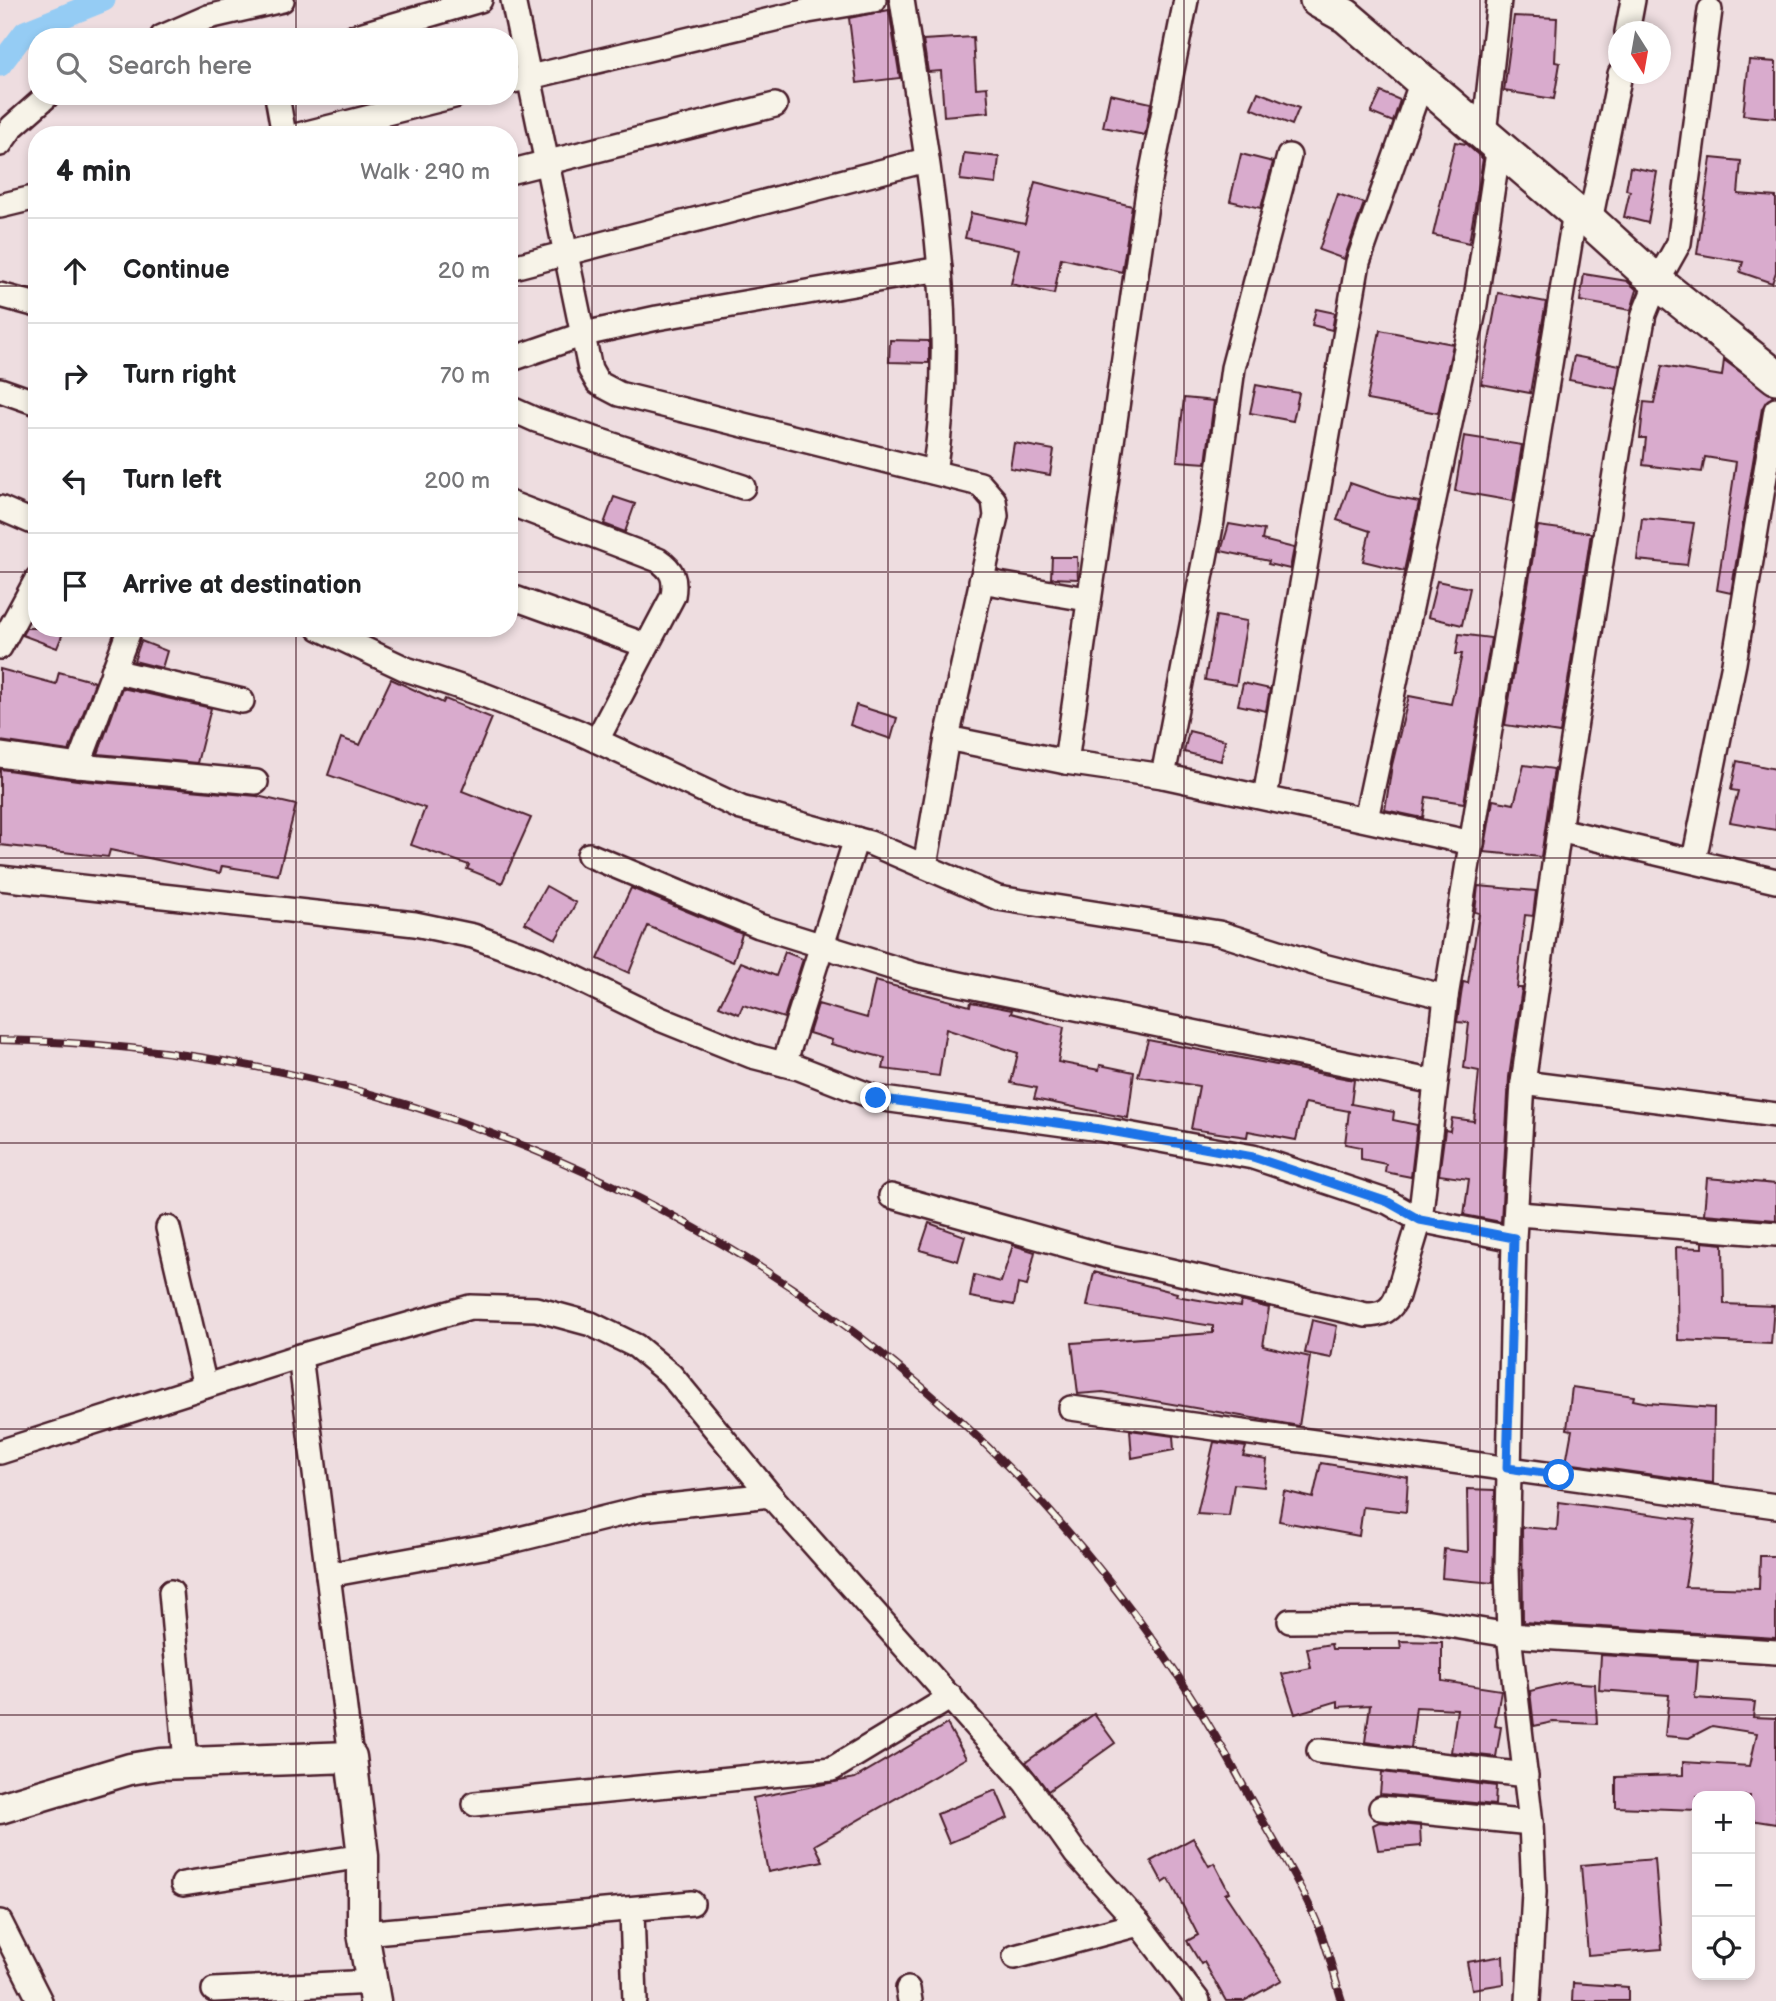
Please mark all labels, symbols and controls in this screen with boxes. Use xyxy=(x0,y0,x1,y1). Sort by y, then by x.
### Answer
north arrow xyxy=(1608,21,1671,84)
search box xyxy=(28,28,518,105)
icon: search xyxy=(52,48,90,86)
text: Search here xyxy=(108,51,252,82)
text: 4 min xyxy=(56,154,131,190)
text: Walk · 290 m xyxy=(360,158,490,186)
icon: ahead xyxy=(56,252,94,290)
text: Continue xyxy=(123,255,230,286)
text: 20 m xyxy=(438,257,490,285)
icon: right xyxy=(56,357,94,395)
text: Turn right xyxy=(123,360,236,391)
text: 70 m xyxy=(440,362,490,390)
icon: left xyxy=(56,462,94,500)
text: Turn left xyxy=(123,465,222,496)
text: 200 m xyxy=(424,467,490,495)
icon: arrive xyxy=(56,567,94,605)
text: Arrive at destination xyxy=(123,570,362,601)
route end xyxy=(860,1082,891,1113)
route start xyxy=(1543,1459,1574,1490)
map controls xyxy=(1692,1791,1755,1980)
button: + xyxy=(1692,1791,1755,1854)
button: − xyxy=(1692,1854,1755,1917)
button: locate xyxy=(1692,1917,1755,1980)

